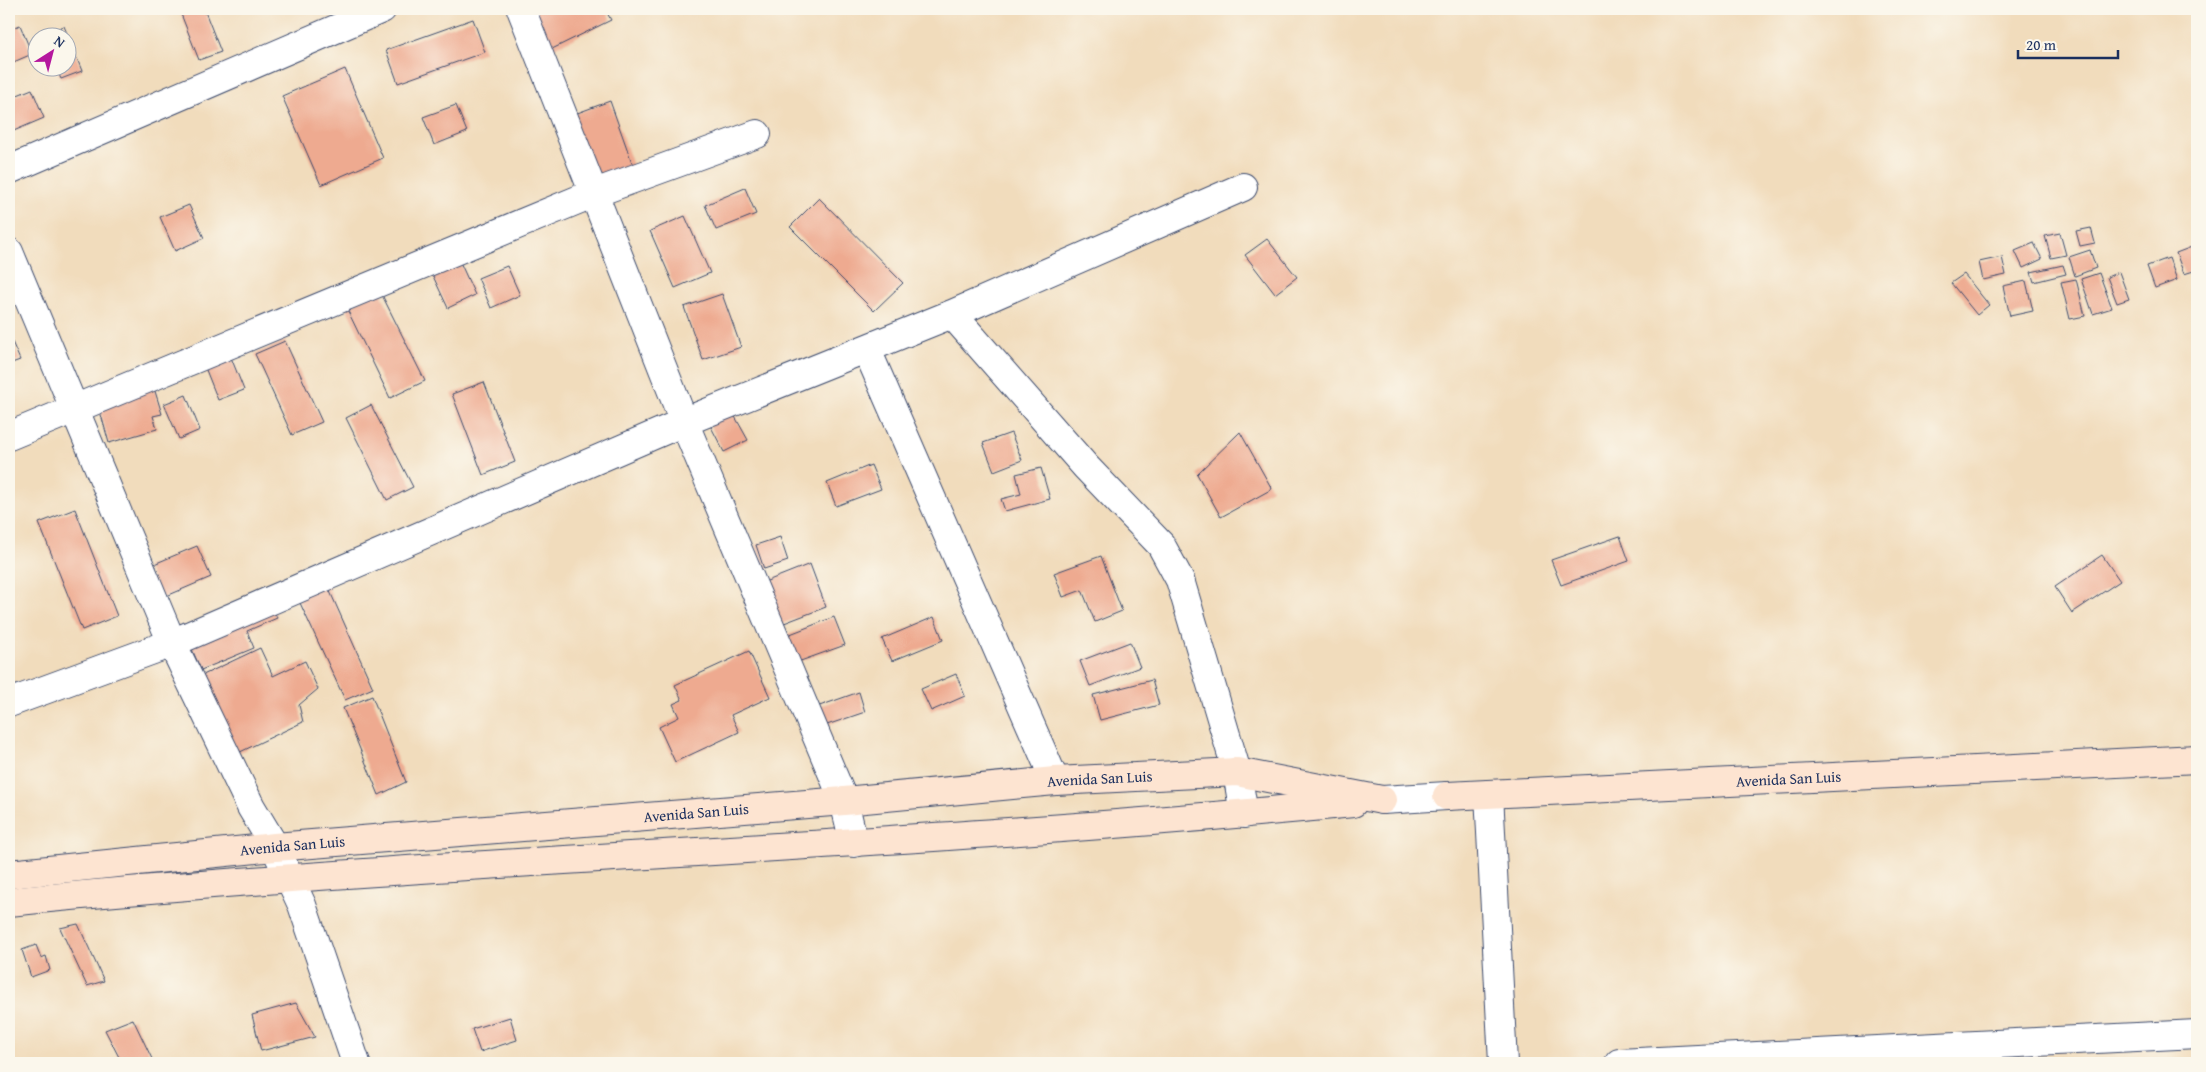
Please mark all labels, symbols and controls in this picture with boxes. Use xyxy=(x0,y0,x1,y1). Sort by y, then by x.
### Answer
north arrow xyxy=(28,28,78,78)
scale bar xyxy=(2018,28,2118,60)
text: N xyxy=(50,31,70,53)
text: 20 m xyxy=(2026,34,2057,55)
street label: Avenida San Luis xyxy=(1046,765,1153,792)
street label: Avenida San Luis xyxy=(1735,766,1842,792)
street label: Avenida San Luis xyxy=(643,798,750,827)
street label: Avenida San Luis xyxy=(239,830,346,860)

